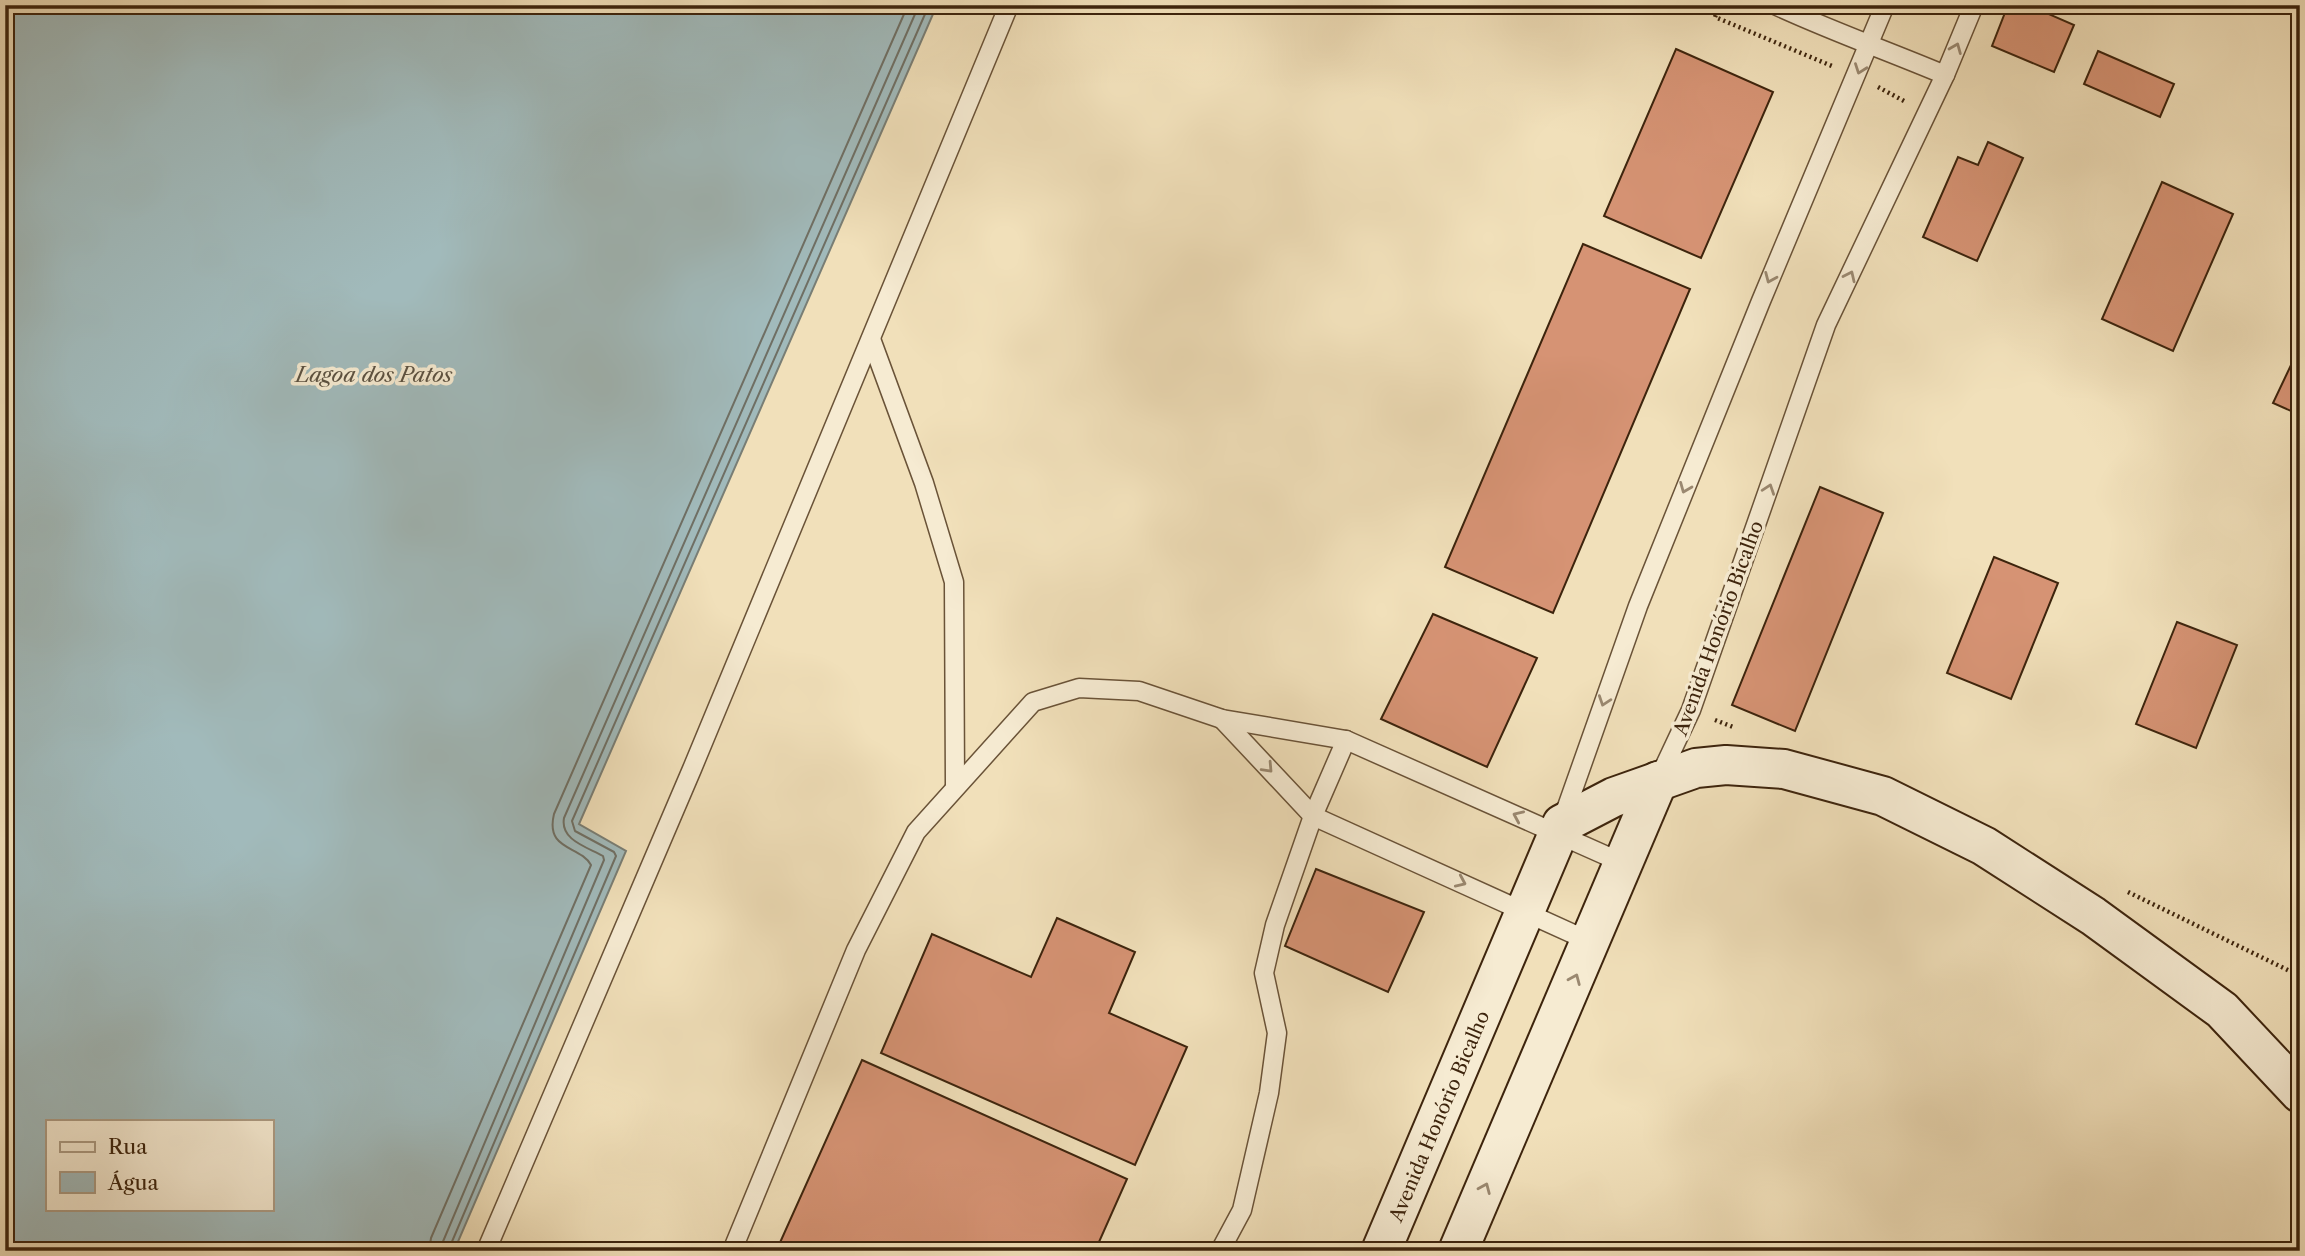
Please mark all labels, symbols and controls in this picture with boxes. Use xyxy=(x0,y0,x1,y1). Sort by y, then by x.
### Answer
one-way arrow xyxy=(1948,43,1962,55)
one-way arrow xyxy=(1854,62,1868,74)
one-way arrow xyxy=(1765,271,1779,283)
one-way arrow xyxy=(1841,271,1855,283)
water label: Lagoa dos Patos xyxy=(293,362,453,387)
one-way arrow xyxy=(1679,482,1693,494)
one-way arrow xyxy=(1761,483,1775,495)
street label: Avenida Honório Bicalho xyxy=(1668,518,1768,740)
one-way arrow xyxy=(1598,695,1612,707)
one-way arrow xyxy=(1260,760,1273,773)
one-way arrow xyxy=(1513,810,1525,824)
one-way arrow xyxy=(1454,874,1466,888)
one-way arrow xyxy=(1567,974,1581,986)
street label: Avenida Honório Bicalho xyxy=(1384,1007,1494,1226)
legend xyxy=(46,1120,273,1210)
text: Rua xyxy=(108,1134,148,1159)
text: Água xyxy=(107,1170,160,1195)
one-way arrow xyxy=(1477,1183,1491,1195)

